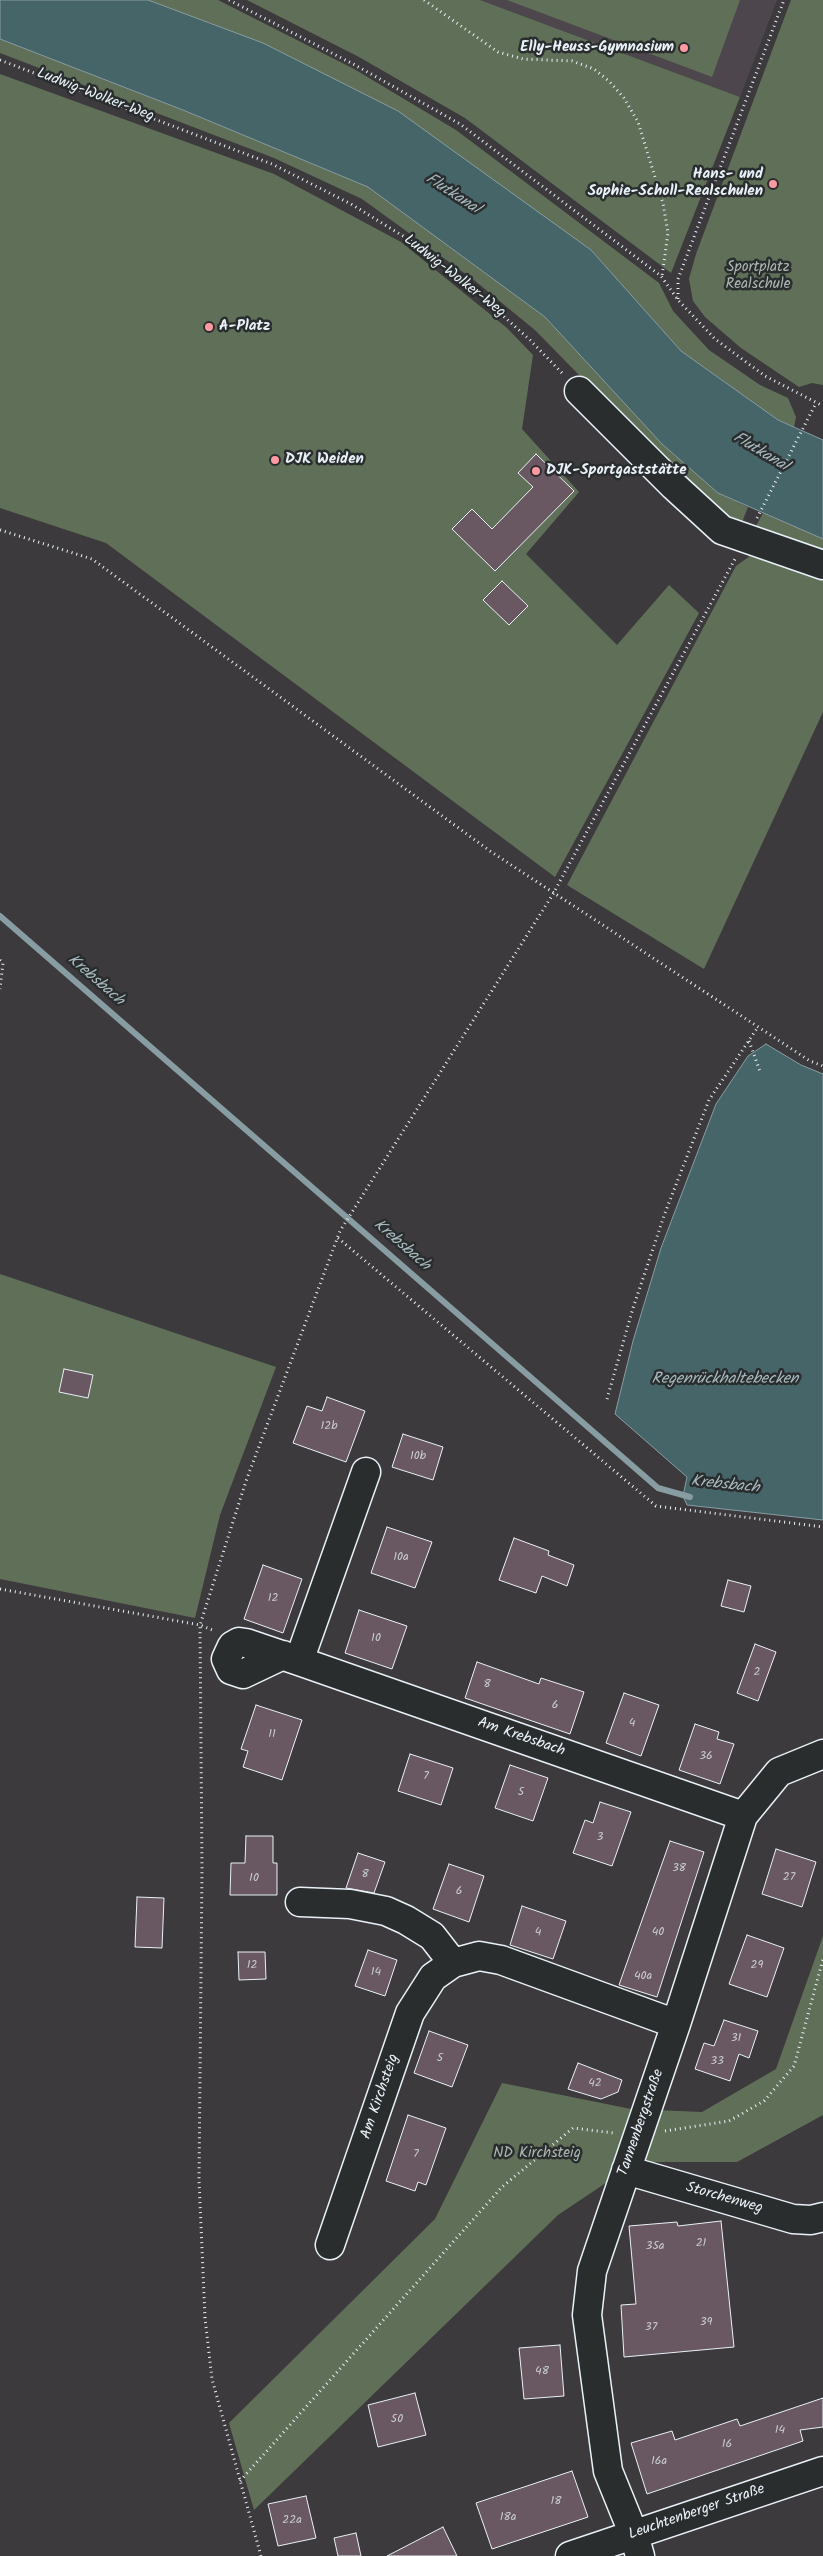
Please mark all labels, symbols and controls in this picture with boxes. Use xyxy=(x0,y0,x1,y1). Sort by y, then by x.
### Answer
place label: Elly-Heuss-Gymnasium xyxy=(520,39,674,57)
marker: Elly-Heuss-Gymnasium xyxy=(678,42,690,54)
street label: Ludwig-Wolker-Weg xyxy=(34,65,156,127)
place label: Hans- und Sophie-Scholl-Realschulen xyxy=(588,166,763,201)
water label: Flutkanal xyxy=(421,170,483,220)
marker: Hans- und Sophie-Scholl-Realschulen xyxy=(767,178,779,190)
street label: Ludwig-Wolker-Weg xyxy=(400,232,508,322)
park label: Sportplatz Realschule xyxy=(726,259,790,294)
place label: A-Platz xyxy=(219,318,270,336)
marker: A-Platz xyxy=(203,321,215,333)
water label: Flutkanal xyxy=(729,429,791,477)
place label: DJK Weiden xyxy=(285,451,364,469)
marker: DJK Weiden xyxy=(269,454,281,466)
place label: DJK-Sportgaststätte xyxy=(546,462,687,480)
marker: DJK-Sportgaststätte xyxy=(530,465,542,477)
water label: Krebsbach xyxy=(63,951,127,1011)
water label: Krebsbach xyxy=(369,1216,433,1276)
water label: Regenrückhaltebecken xyxy=(652,1370,798,1390)
house number: 12b xyxy=(320,1420,338,1434)
house number: 10b xyxy=(410,1450,426,1464)
water label: Krebsbach xyxy=(690,1473,760,1499)
house number: 10a xyxy=(393,1551,409,1565)
house number: 12 xyxy=(268,1592,278,1606)
house number: 10 xyxy=(371,1632,381,1646)
house number: 2 xyxy=(754,1666,760,1680)
house number: 8 xyxy=(483,1678,491,1692)
house number: 6 xyxy=(552,1699,558,1713)
street label: Am Krebsbach xyxy=(475,1715,567,1761)
house number: 4 xyxy=(629,1717,635,1731)
house number: 11 xyxy=(268,1728,276,1742)
house number: 36 xyxy=(699,1750,713,1764)
house number: 7 xyxy=(423,1770,429,1784)
house number: 5 xyxy=(518,1786,524,1800)
house number: 3 xyxy=(597,1831,603,1845)
house number: 38 xyxy=(672,1862,686,1876)
house number: 8 xyxy=(361,1868,369,1882)
house number: 27 xyxy=(783,1871,795,1885)
house number: 10 xyxy=(249,1872,259,1886)
house number: 6 xyxy=(456,1885,462,1899)
house number: 4 xyxy=(535,1926,541,1940)
house number: 40 xyxy=(652,1926,664,1940)
house number: 12 xyxy=(247,1959,257,1973)
house number: 29 xyxy=(751,1959,763,1973)
house number: 14 xyxy=(371,1966,381,1980)
house number: 40a xyxy=(634,1970,652,1984)
house number: 31 xyxy=(731,2032,741,2046)
street label: Am Kirchsteig xyxy=(358,2052,404,2142)
house number: 5 xyxy=(437,2052,443,2066)
house number: 33 xyxy=(710,2055,724,2069)
street label: Tannenbergstraße xyxy=(615,2067,669,2179)
house number: 42 xyxy=(588,2077,602,2091)
park label: ND Kirchsteig xyxy=(493,2145,581,2163)
house number: 7 xyxy=(413,2148,419,2162)
street label: Storchenweg xyxy=(684,2179,764,2219)
house number: 21 xyxy=(696,2237,706,2251)
house number: 35a xyxy=(646,2240,664,2254)
house number: 39 xyxy=(700,2316,712,2330)
house number: 37 xyxy=(645,2321,657,2335)
house number: 48 xyxy=(535,2365,549,2379)
house number: 50 xyxy=(391,2413,403,2427)
house number: 14 xyxy=(775,2424,785,2438)
house number: 16 xyxy=(722,2438,732,2452)
house number: 16a xyxy=(651,2455,667,2469)
street label: Leuchtenberger Straße xyxy=(626,2481,768,2545)
house number: 18 xyxy=(551,2495,561,2509)
house number: 18a xyxy=(500,2511,516,2525)
house number: 22a xyxy=(282,2514,302,2528)

